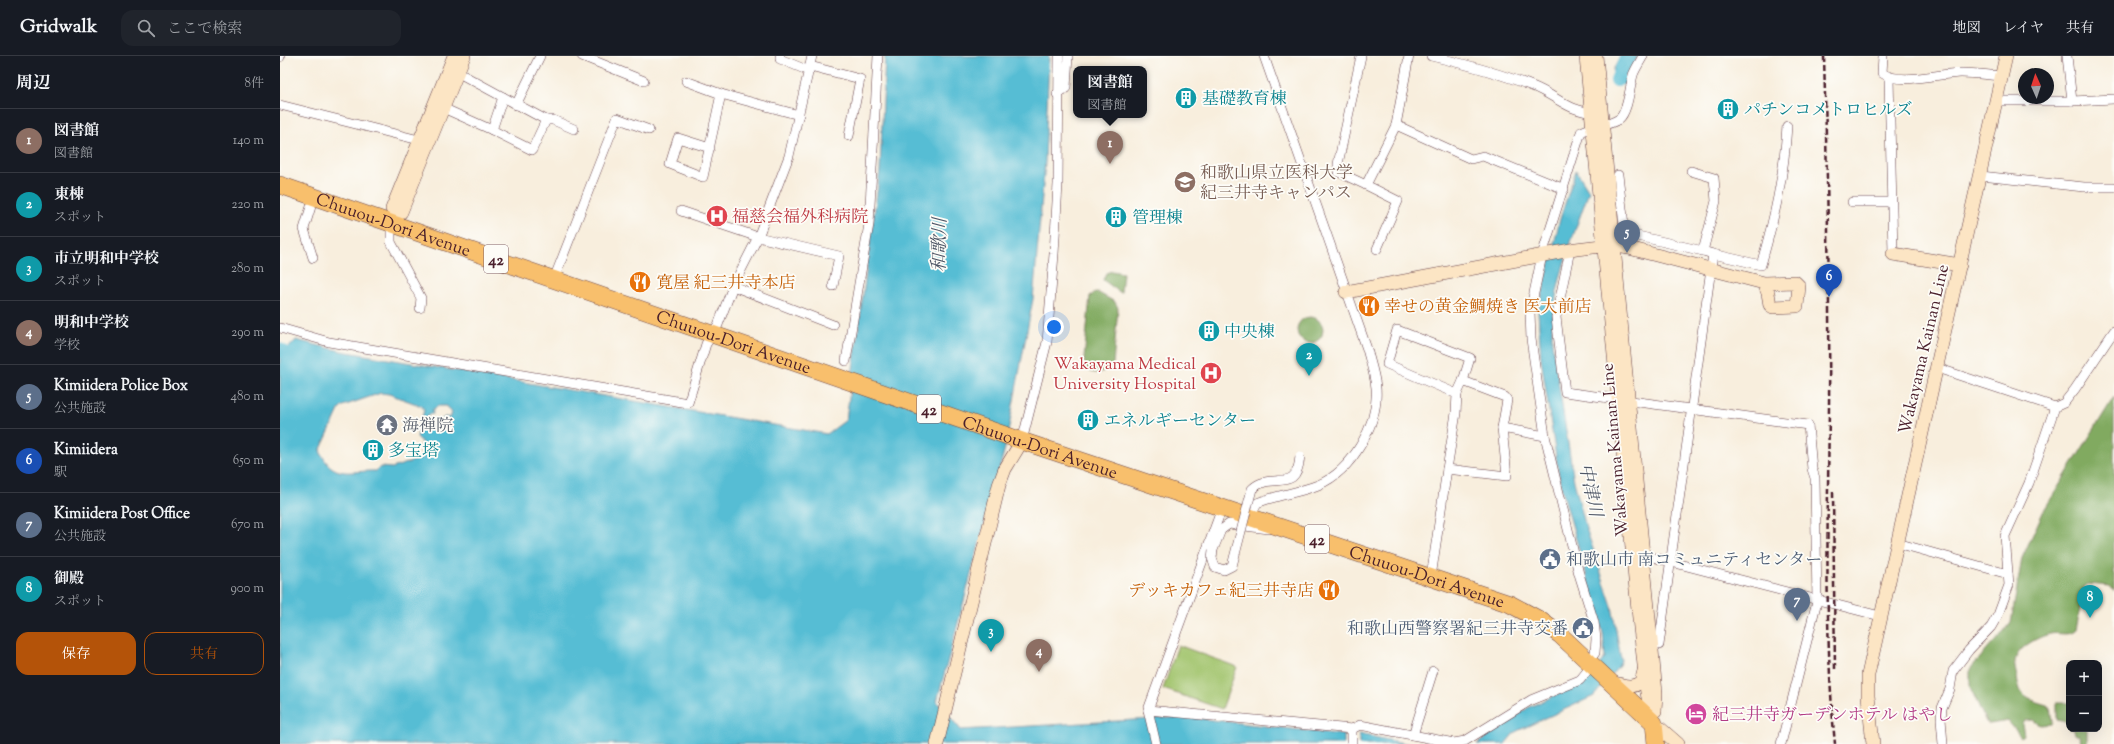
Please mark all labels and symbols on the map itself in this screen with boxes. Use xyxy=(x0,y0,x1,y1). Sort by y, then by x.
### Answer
north arrow xyxy=(2018,68,2054,104)
building icon: 基礎教育棟 xyxy=(1173,85,1199,111)
place label: 基礎教育棟 xyxy=(1202,88,1287,112)
building icon: パチンコメトロヒルズ xyxy=(1715,96,1741,122)
place label: パチンコメトロヒルズ xyxy=(1744,99,1913,123)
pin: 1 xyxy=(1097,131,1123,164)
place label: 和歌山県立医科大学 紀三井寺キャンパス xyxy=(1200,162,1353,206)
school or university icon: 和歌山県立医科大学 紀三井寺キャンパス xyxy=(1172,169,1198,195)
street label: Chuuou-Dori Avenue xyxy=(312,188,474,264)
hospital icon: 福慈会福外科病院 xyxy=(704,203,730,229)
building icon: 管理棟 xyxy=(1103,204,1129,230)
place label: 福慈会福外科病院 xyxy=(732,206,868,230)
place label: 管理棟 xyxy=(1132,207,1183,231)
water label: 和歌川 xyxy=(928,216,955,272)
pin: 5 xyxy=(1614,220,1640,253)
road number: 42 xyxy=(484,245,508,273)
street label: Wakayama Kainan Line xyxy=(1894,262,1956,437)
pin: 6 xyxy=(1816,264,1842,297)
restaurant icon: 寛屋 紀三井寺本店 xyxy=(627,269,653,295)
place label: 寛屋 紀三井寺本店 xyxy=(656,272,796,296)
restaurant icon: 幸せの黄金鯛焼き 医大前店 xyxy=(1356,293,1382,319)
place label: 幸せの黄金鯛焼き 医大前店 xyxy=(1384,296,1592,320)
street label: Chuuou-Dori Avenue xyxy=(652,306,814,381)
your location xyxy=(1044,317,1064,337)
building icon: 中央棟 xyxy=(1196,318,1222,344)
place label: 中央棟 xyxy=(1224,321,1275,345)
pin: 2 xyxy=(1296,343,1322,376)
place label: Wakayama Medical University Hospital xyxy=(1053,353,1196,397)
hospital icon: Wakayama Medical University Hospital xyxy=(1198,360,1224,386)
street label: Wakayama Kainan Line xyxy=(1596,362,1636,537)
road number: 42 xyxy=(917,395,941,423)
building icon: エネルギーセンター xyxy=(1075,407,1101,433)
place label: エネルギーセンター xyxy=(1104,410,1256,434)
street label: Chuuou-Dori Avenue xyxy=(959,411,1120,486)
temple icon: 海禅院 xyxy=(374,412,400,438)
place label: 海禅院 xyxy=(402,415,453,439)
building icon: 多宝塔 xyxy=(360,437,386,463)
place label: 多宝塔 xyxy=(388,440,439,464)
water label: 中津川 xyxy=(1571,461,1608,521)
road number: 42 xyxy=(1305,525,1329,553)
street label: Chuuou-Dori Avenue xyxy=(1346,541,1507,615)
public building icon: 和歌山市 南コミュニティセンター xyxy=(1537,546,1563,572)
place label: 和歌山市 南コミュニティセンター xyxy=(1566,549,1822,573)
restaurant icon: デッキカフェ紀三井寺店 xyxy=(1316,577,1342,603)
place label: デッキカフェ紀三井寺店 xyxy=(1128,580,1314,604)
pin: 8 xyxy=(2077,585,2103,618)
pin: 7 xyxy=(1784,588,1810,621)
public building icon: 和歌山西警察署紀三井寺交番 xyxy=(1570,615,1596,641)
place label: 和歌山西警察署紀三井寺交番 xyxy=(1347,618,1568,642)
pin: 3 xyxy=(978,619,1004,652)
pin: 4 xyxy=(1026,639,1052,672)
hotel icon: 紀三井寺ガーデンホテル はやし xyxy=(1683,701,1709,727)
place label: 紀三井寺ガーデンホテル はやし xyxy=(1712,704,1952,728)

